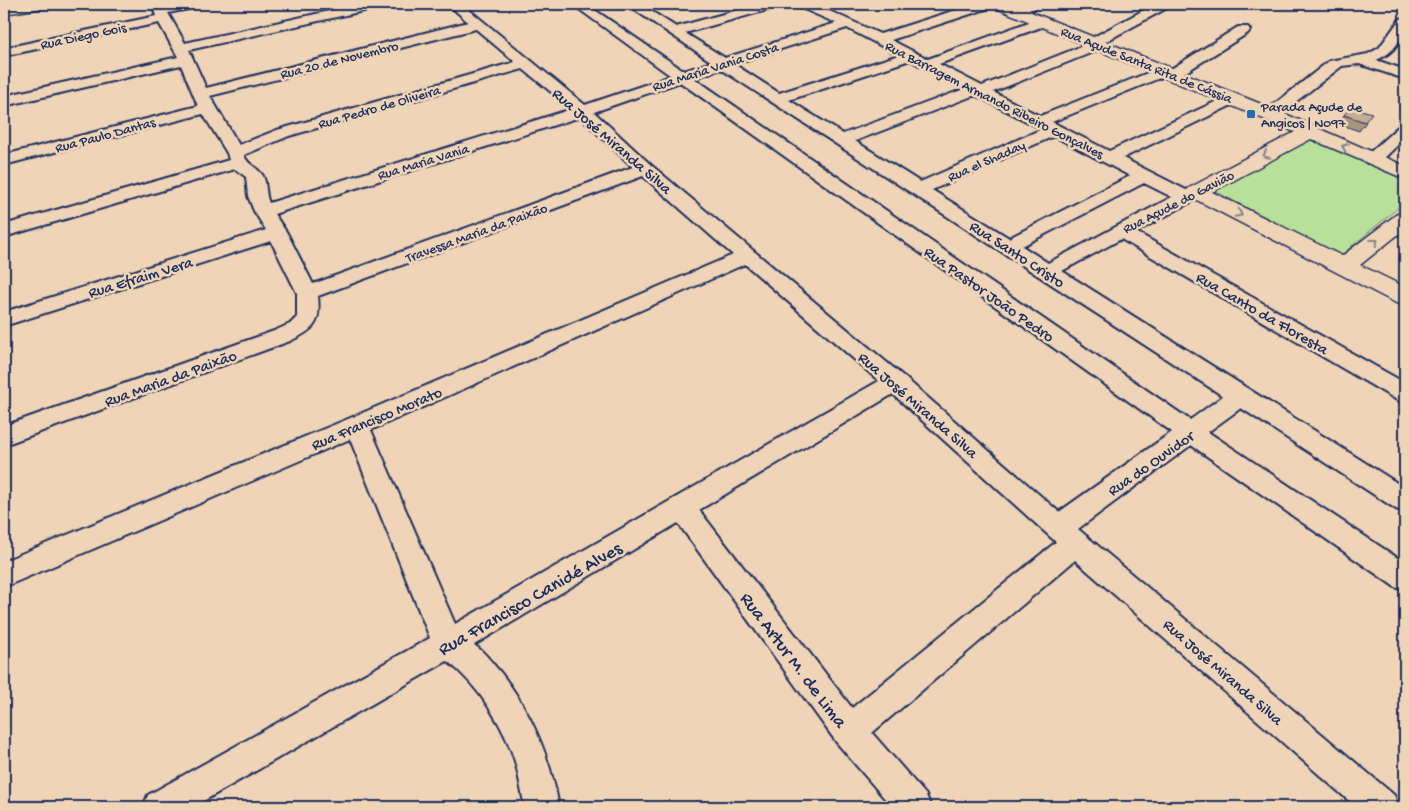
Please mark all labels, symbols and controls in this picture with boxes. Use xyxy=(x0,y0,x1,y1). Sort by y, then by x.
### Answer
street label: Rua Diego Gois xyxy=(39,20,129,55)
street label: Rua Açude Santa Rita de Cássia xyxy=(1058,24,1235,109)
street label: Rua 20 de Novembro xyxy=(279,39,400,84)
street label: Rua Barragem Armando Ribeiro Gonçalves xyxy=(882,39,1107,164)
street label: Rua Maria Vania Costa xyxy=(651,40,782,97)
street label: Rua Pedro de Oliveira xyxy=(317,83,444,134)
street label: Rua José Miranda Silva xyxy=(547,85,675,201)
place label: Parada Açude de Angicos | N097 xyxy=(1260,100,1363,133)
marker: Parada Açude de Angicos | N097 xyxy=(1245,108,1257,120)
street label: Rua Paulo Dantas xyxy=(54,115,158,158)
street label: Rua el Shaday xyxy=(946,138,1029,187)
street label: Rua Maria Vania xyxy=(376,141,473,185)
one-way arrow xyxy=(1341,142,1350,153)
one-way arrow xyxy=(1263,149,1272,159)
street label: Rua Açude do Gavião xyxy=(1120,168,1238,239)
street label: Travessa Maria da Paixão xyxy=(403,201,550,268)
one-way arrow xyxy=(1234,207,1243,218)
street label: Rua Santo Cristo xyxy=(965,218,1067,294)
one-way arrow xyxy=(1369,240,1378,248)
street label: Rua Pastor João Pedro xyxy=(919,244,1057,348)
street label: Rua Efraim Vera xyxy=(86,254,197,304)
street label: Rua Canto da Floresta xyxy=(1192,269,1332,361)
street label: Rua Maria da Paixão xyxy=(103,348,240,413)
street label: Rua José Miranda Silva xyxy=(853,349,981,465)
street label: Rua Francisco Morato xyxy=(309,384,446,456)
street label: Rua do Ouvidor xyxy=(1105,427,1200,502)
street label: Rua Francisco Canidé Alves xyxy=(435,537,628,662)
street label: Rua Artur M. de Lima xyxy=(734,589,852,735)
street label: Rua José Miranda Silva xyxy=(1158,616,1286,732)

